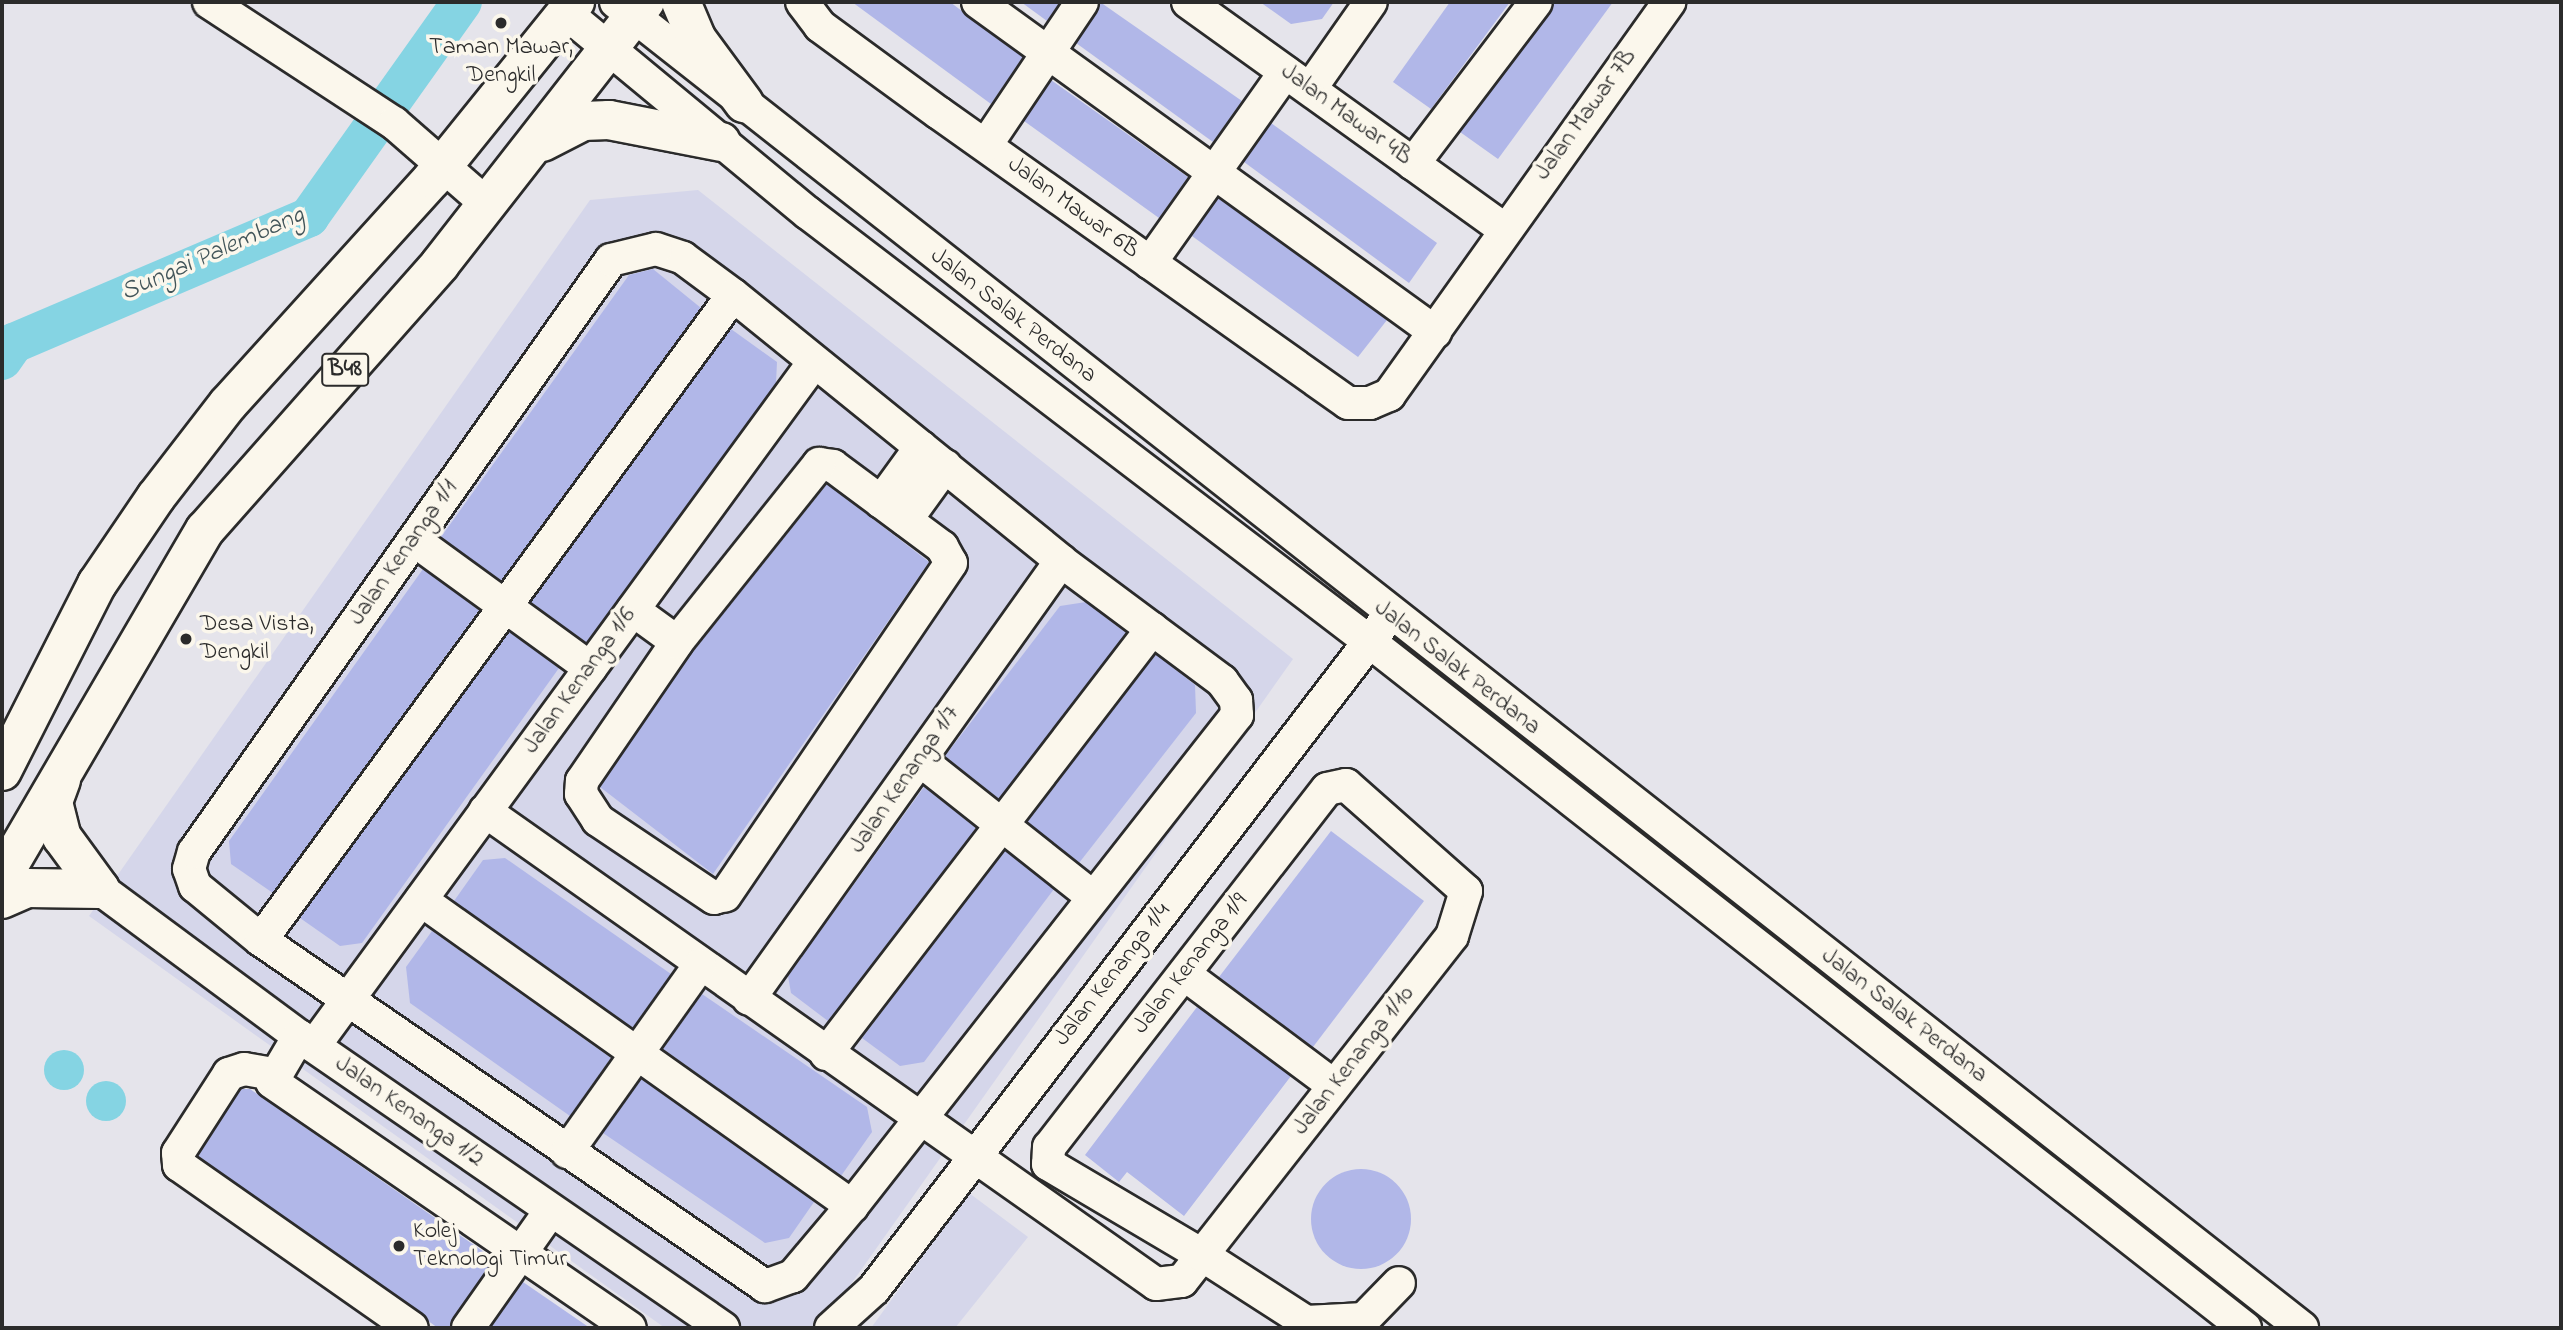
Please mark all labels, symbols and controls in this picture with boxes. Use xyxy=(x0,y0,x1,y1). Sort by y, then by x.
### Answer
marker: Taman Mawar, Dengkil xyxy=(493,15,509,31)
place label: Taman Mawar, Dengkil xyxy=(429,34,573,90)
street label: Jalan Mawar 7B xyxy=(1529,44,1643,186)
street label: Jalan Mawar 4B xyxy=(1275,58,1417,172)
street label: Jalan Mawar 6B xyxy=(1001,151,1145,265)
water label: Sungai Palembang xyxy=(117,201,309,309)
street label: Jalan Salak Perdana xyxy=(924,242,1102,390)
road number: B48 xyxy=(320,350,370,390)
street label: Jalan Kenanga 1/1 xyxy=(343,475,465,631)
street label: Jalan Salak Perdana xyxy=(1368,594,1546,742)
street label: Jalan Kenanga 1/6 xyxy=(517,602,643,760)
place label: Desa Vista, Dengkil xyxy=(200,611,314,667)
marker: Desa Vista, Dengkil xyxy=(178,631,194,647)
street label: Jalan Kenanga 1/7 xyxy=(844,701,966,859)
street label: Jalan Kenanga 1/9 xyxy=(1127,888,1255,1040)
street label: Jalan Kenanga 1/4 xyxy=(1048,898,1178,1052)
street label: Jalan Salak Perdana xyxy=(1815,942,1993,1090)
street label: Jalan Kenanga 1/10 xyxy=(1287,981,1421,1141)
street label: Jalan Kenanga 1/2 xyxy=(329,1050,489,1174)
place label: Kolej Teknologi Timur xyxy=(413,1218,567,1274)
marker: Kolej Teknologi Timur xyxy=(391,1238,407,1254)

